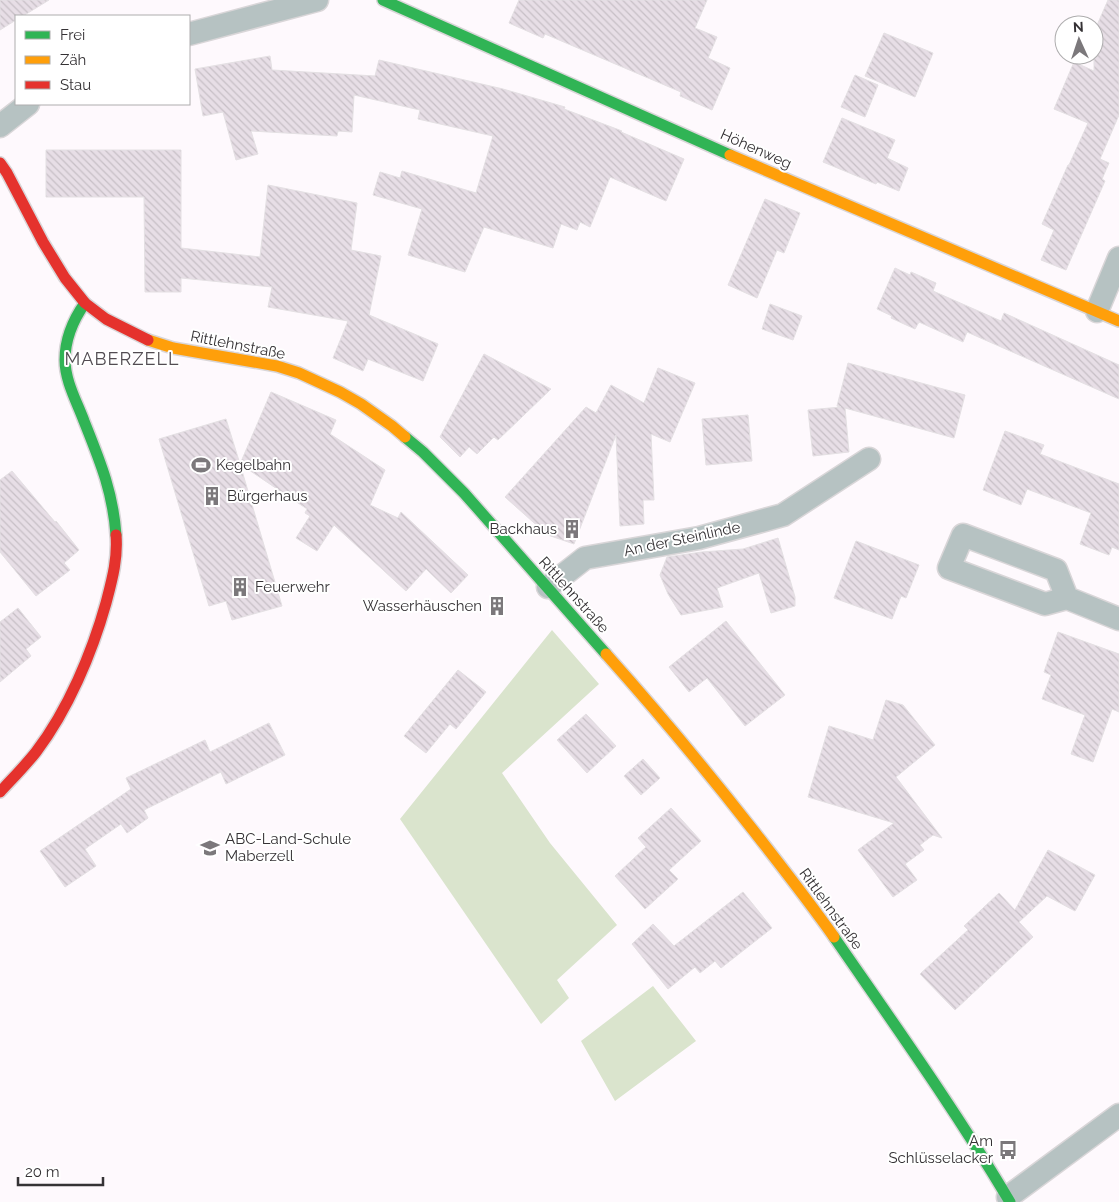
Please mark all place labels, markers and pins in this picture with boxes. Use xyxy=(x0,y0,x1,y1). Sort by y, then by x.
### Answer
sports icon: Kegelbahn xyxy=(190,454,212,476)
place label: Kegelbahn xyxy=(216,456,291,474)
building icon: Bürgerhaus xyxy=(201,485,223,507)
place label: Bürgerhaus xyxy=(227,487,307,505)
building icon: Backhaus xyxy=(561,518,583,540)
place label: Backhaus xyxy=(490,520,557,538)
building icon: Feuerwehr xyxy=(229,576,251,598)
place label: Feuerwehr xyxy=(255,578,331,596)
building icon: Wasserhäuschen xyxy=(486,595,508,617)
place label: Wasserhäuschen xyxy=(363,597,482,615)
place label: ABC-Land-Schule Maberzell xyxy=(225,830,351,865)
school or university icon: ABC-Land-Schule Maberzell xyxy=(199,837,221,859)
place label: Am Schlüsselacker xyxy=(889,1132,994,1167)
bus stop icon: Am Schlüsselacker xyxy=(997,1139,1019,1161)

